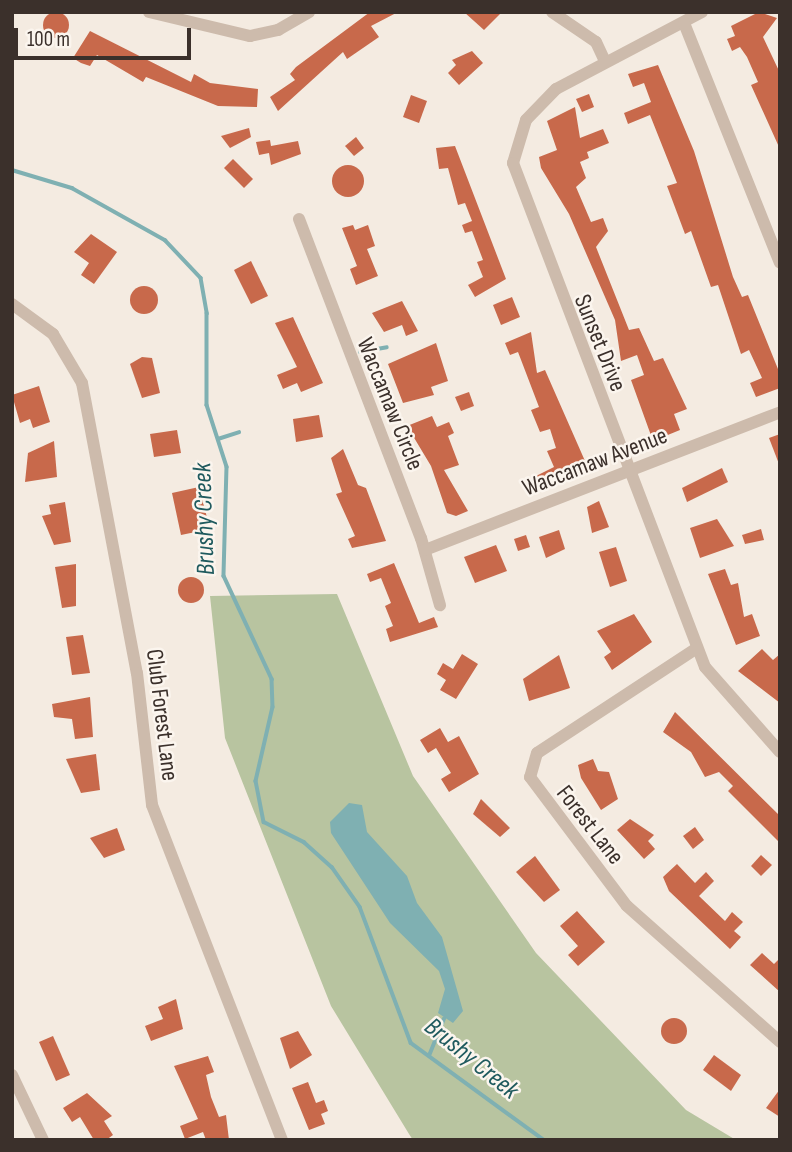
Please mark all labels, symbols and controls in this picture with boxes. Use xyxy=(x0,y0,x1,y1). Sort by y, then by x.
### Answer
scale bar xyxy=(18,14,194,58)
text: 100 m xyxy=(27,27,70,52)
street label: Sunset Drive xyxy=(568,290,632,396)
street label: Waccamaw Circle xyxy=(350,334,430,474)
street label: Waccamaw Avenue xyxy=(519,421,671,503)
water label: Brushy Creek xyxy=(187,462,223,576)
street label: Club Forest Lane xyxy=(140,647,184,783)
street label: Forest Lane xyxy=(550,780,630,870)
water label: Brushy Creek xyxy=(418,1012,524,1106)

